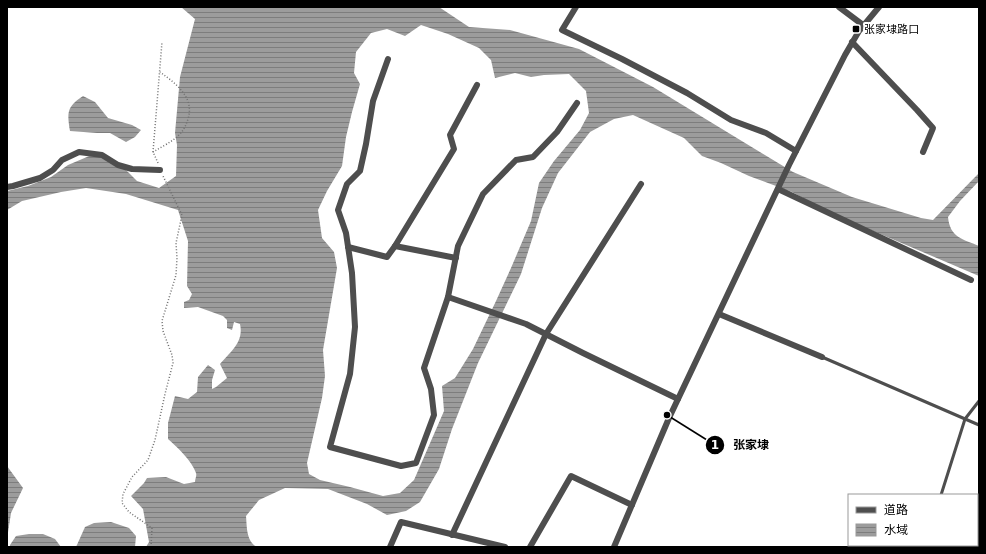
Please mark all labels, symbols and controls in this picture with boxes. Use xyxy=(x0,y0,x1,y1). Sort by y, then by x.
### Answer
place label: 张家埭路口 xyxy=(864,23,919,36)
marker: 张家埭路口 xyxy=(851,24,861,34)
callout: 张家埭 xyxy=(705,433,777,457)
text: 1 xyxy=(711,438,719,452)
text: 张家埭 xyxy=(733,438,769,452)
legend xyxy=(848,494,978,546)
text: 道路 xyxy=(884,503,908,517)
text: 水域 xyxy=(884,523,908,537)

